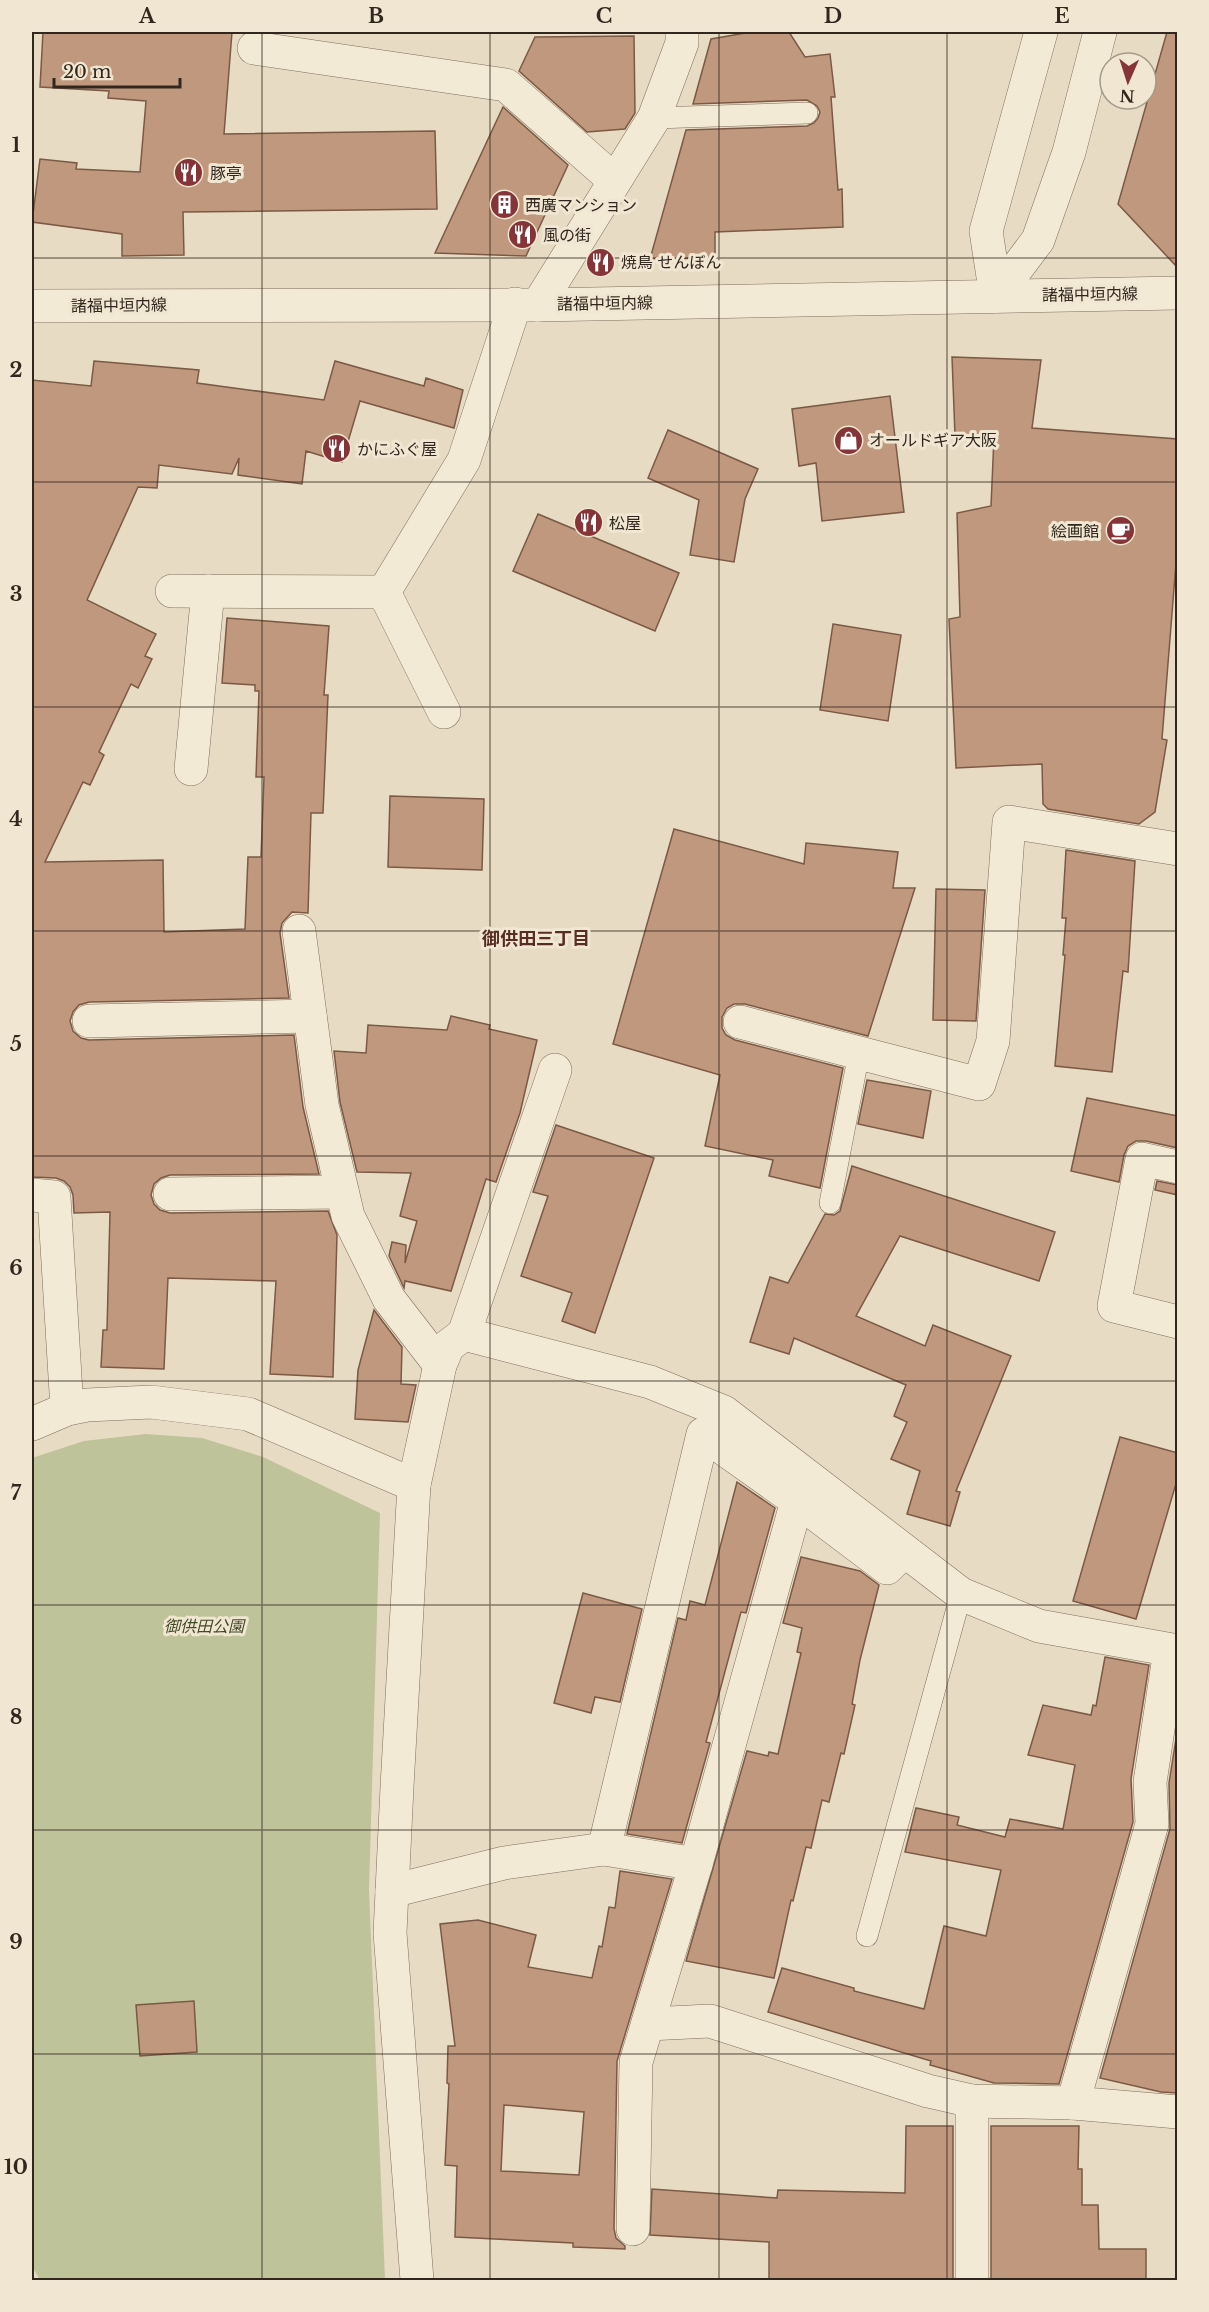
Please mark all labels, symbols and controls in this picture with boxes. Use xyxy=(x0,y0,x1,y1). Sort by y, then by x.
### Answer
text: A xyxy=(138,4,156,28)
text: B xyxy=(368,4,384,28)
text: C xyxy=(596,4,612,28)
text: D xyxy=(824,4,842,28)
text: E xyxy=(1054,4,1070,28)
scale bar xyxy=(54,51,180,89)
north arrow xyxy=(1098,51,1158,111)
text: 20 m xyxy=(63,61,111,83)
text: N xyxy=(1119,86,1135,106)
text: 1 xyxy=(12,133,21,157)
restaurant icon: 豚亭 xyxy=(173,157,205,189)
place label: 豚亭 xyxy=(210,163,242,183)
building icon: 西廣マンション xyxy=(488,189,520,221)
place label: 西廣マンション xyxy=(525,195,637,215)
restaurant icon: 風の街 xyxy=(506,219,538,251)
place label: 風の街 xyxy=(543,225,591,245)
restaurant icon: 焼鳥 せんぼん xyxy=(584,246,616,278)
place label: 焼鳥 せんぼん xyxy=(621,252,722,272)
street label: 諸福中垣内線 xyxy=(1042,283,1138,305)
street label: 諸福中垣内線 xyxy=(557,292,653,314)
street label: 諸福中垣内線 xyxy=(71,294,167,316)
text: 2 xyxy=(9,358,23,382)
shop icon: オールドギア大阪 xyxy=(832,424,864,456)
place label: オールドギア大阪 xyxy=(869,430,997,450)
restaurant icon: かにふぐ屋 xyxy=(320,433,352,465)
place label: かにふぐ屋 xyxy=(357,439,437,459)
restaurant icon: 松屋 xyxy=(572,507,604,539)
place label: 松屋 xyxy=(609,513,641,533)
cafe icon: 絵画館 xyxy=(1104,515,1136,547)
place label: 絵画館 xyxy=(1051,521,1099,541)
text: 3 xyxy=(10,582,22,606)
text: 4 xyxy=(9,807,23,831)
district label: 御供田三丁目 xyxy=(481,928,590,950)
text: 5 xyxy=(10,1032,22,1056)
text: 6 xyxy=(9,1256,23,1280)
text: 7 xyxy=(11,1481,22,1505)
park label: 御供田公園 xyxy=(164,1616,246,1636)
text: 8 xyxy=(10,1705,22,1729)
text: 9 xyxy=(9,1930,23,1954)
text: 10 xyxy=(4,2155,28,2179)

